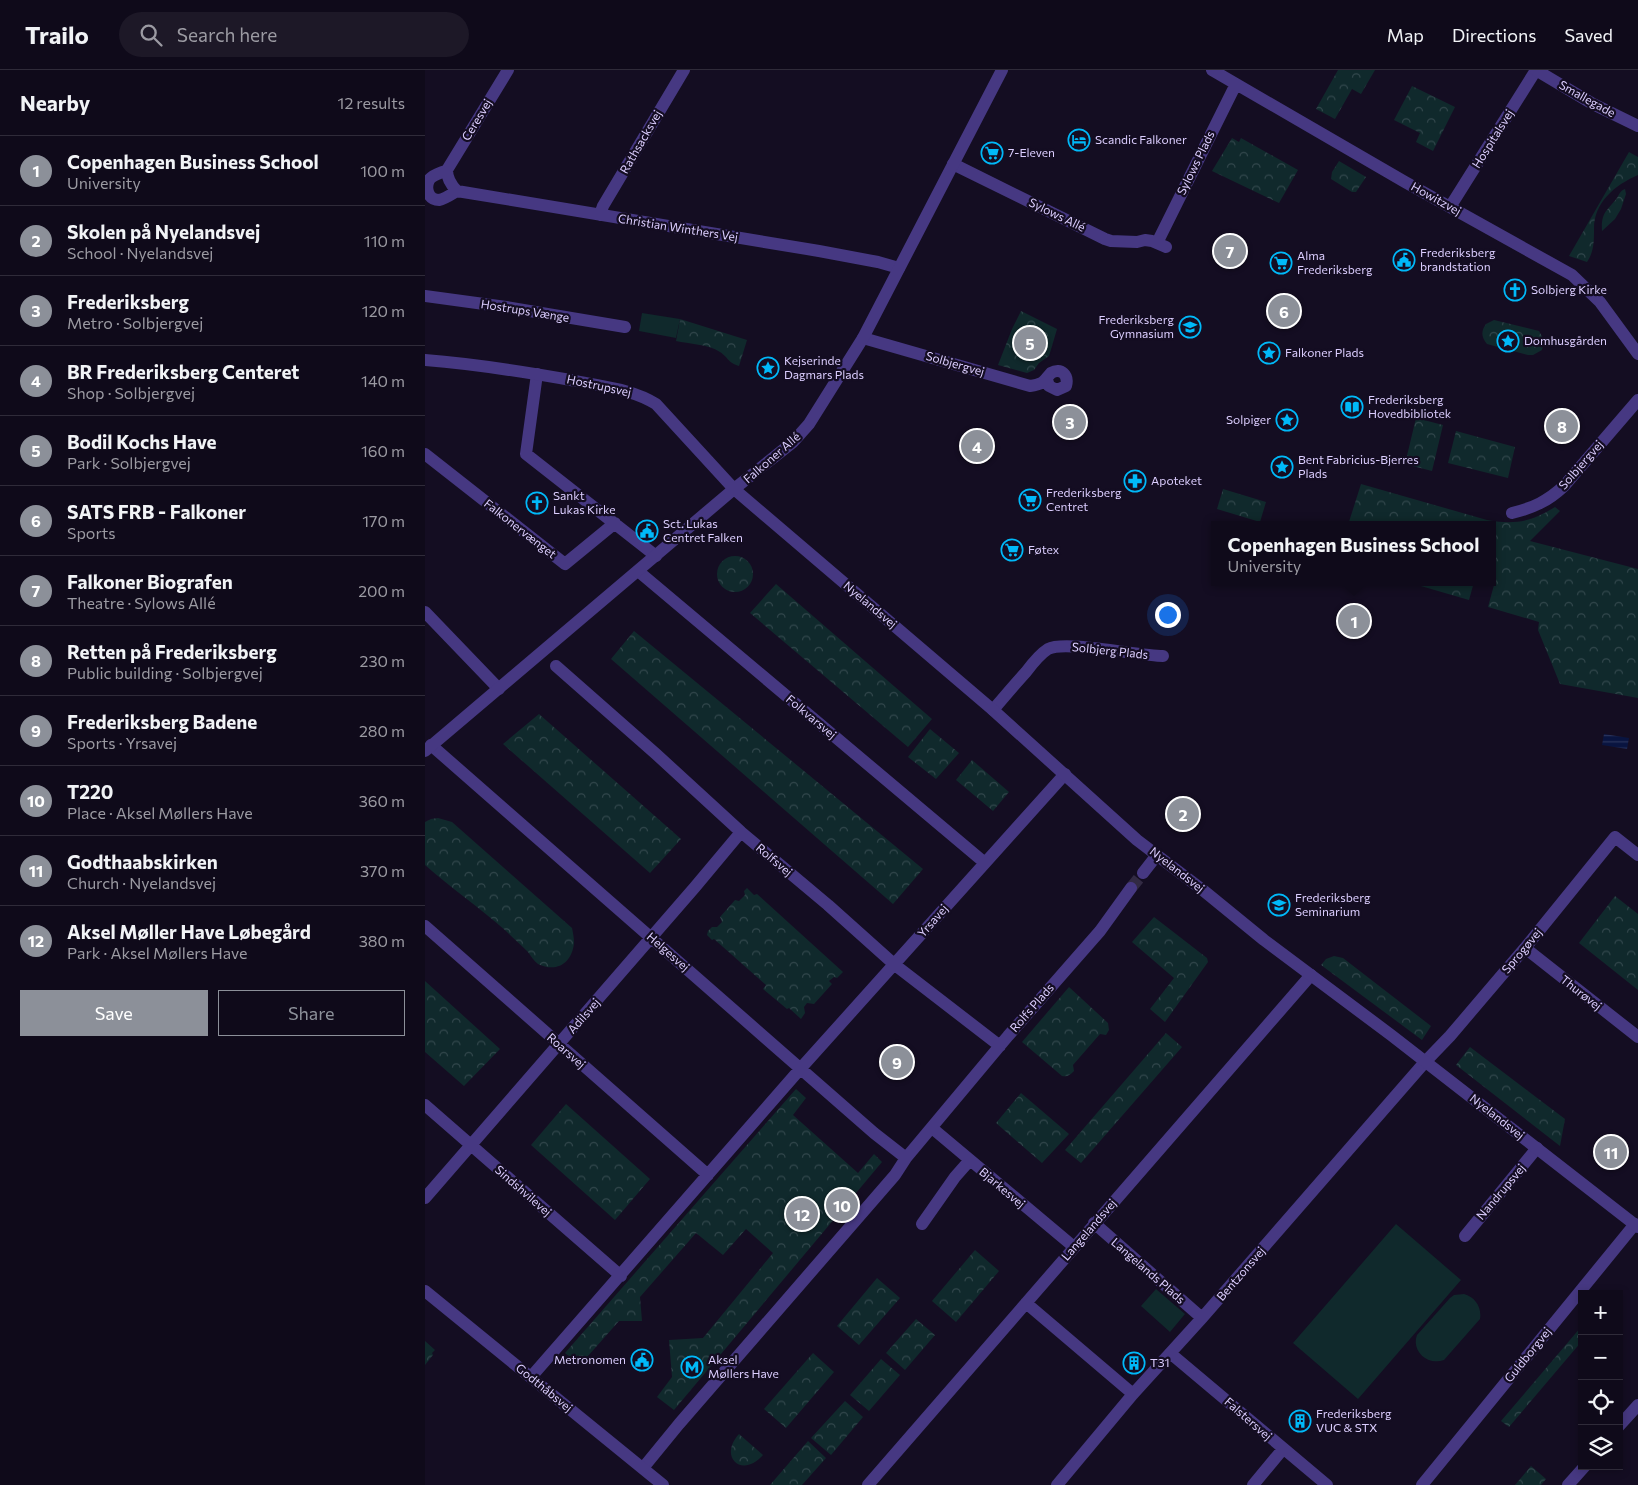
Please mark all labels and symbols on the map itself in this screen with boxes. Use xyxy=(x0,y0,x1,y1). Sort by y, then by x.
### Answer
street label: Smallegade xyxy=(1557,77,1618,119)
street label: Ceresvej xyxy=(458,96,494,143)
street label: Rathsacksvej xyxy=(616,107,664,176)
street label: Hospitalsvej xyxy=(1469,107,1516,170)
hotel icon: Scandic Falkoner xyxy=(1067,128,1091,152)
street label: Sylows Plads xyxy=(1174,128,1217,197)
place label: Scandic Falkoner xyxy=(1095,132,1187,146)
supermarket icon: 7-Eleven xyxy=(980,141,1004,165)
place label: 7-Eleven xyxy=(1008,145,1055,159)
street label: Howitzvej xyxy=(1409,179,1464,218)
street label: Sylows Allé xyxy=(1027,194,1088,234)
street label: Christian Winthers Vej xyxy=(617,211,739,243)
pin: 7 xyxy=(1214,232,1246,270)
place label: Frederiksberg brandstation xyxy=(1420,245,1496,273)
place label: Alma Frederiksberg xyxy=(1297,248,1373,276)
public building icon: Frederiksberg brandstation xyxy=(1392,248,1416,272)
supermarket icon: Alma Frederiksberg xyxy=(1269,251,1293,275)
church icon: Solbjerg Kirke xyxy=(1503,278,1527,302)
place label: Solbjerg Kirke xyxy=(1531,282,1607,296)
pin: 6 xyxy=(1268,292,1300,330)
street label: Hostrups Vænge xyxy=(480,296,571,324)
place label: Frederiksberg Gymnasium xyxy=(1099,312,1174,340)
school or university icon: Frederiksberg Gymnasium xyxy=(1178,315,1202,339)
pin: 5 xyxy=(1014,324,1046,362)
place icon: Domhusgården xyxy=(1496,329,1520,353)
place label: Domhusgården xyxy=(1524,333,1607,347)
place icon: Falkoner Plads xyxy=(1257,341,1281,365)
place label: Falkoner Plads xyxy=(1285,345,1364,359)
street label: Solbjergvej xyxy=(924,348,986,378)
place label: Kejserinde Dagmars Plads xyxy=(784,353,864,381)
place icon: Kejserinde Dagmars Plads xyxy=(756,356,780,380)
street label: Hostrupsvej xyxy=(566,371,633,399)
place label: Frederiksberg Hovedbibliotek xyxy=(1368,392,1452,420)
library icon: Frederiksberg Hovedbibliotek xyxy=(1340,395,1364,419)
pin: 3 xyxy=(1054,403,1086,441)
pin: 8 xyxy=(1546,407,1578,445)
place icon: Solpiger xyxy=(1275,408,1299,432)
place label: Solpiger xyxy=(1226,412,1271,426)
pin: 4 xyxy=(961,427,993,465)
street label: Falkoner Allé xyxy=(740,429,802,486)
street label: Solbjergvej xyxy=(1555,437,1605,492)
place label: Bent Fabricius-Bjerres Plads xyxy=(1298,452,1419,480)
place icon: Bent Fabricius-Bjerres Plads xyxy=(1270,455,1294,479)
pharmacy icon: Apoteket xyxy=(1123,469,1147,493)
place label: Apoteket xyxy=(1151,473,1202,487)
place label: Frederiksberg Centret xyxy=(1046,485,1122,513)
place label: Sankt Lukas Kirke xyxy=(553,488,616,516)
supermarket icon: Frederiksberg Centret xyxy=(1018,488,1042,512)
church icon: Sankt Lukas Kirke xyxy=(525,491,549,515)
street label: Falkonervænget xyxy=(482,496,560,561)
place label: Sct. Lukas Centret Falken xyxy=(663,516,743,544)
public building icon: Sct. Lukas Centret Falken xyxy=(635,519,659,543)
supermarket icon: Føtex xyxy=(1000,538,1024,562)
place label: Føtex xyxy=(1028,542,1060,556)
street label: Nyelandsvej xyxy=(841,578,900,631)
your location xyxy=(1155,602,1181,628)
pin: 1 xyxy=(1338,602,1370,640)
street label: Solbjerg Plads xyxy=(1071,639,1149,661)
street label: Folkvarsvej xyxy=(784,691,839,741)
pin: 2 xyxy=(1167,795,1199,833)
street label: Rolfsvej xyxy=(754,840,796,878)
street label: Nyelandsvej xyxy=(1148,844,1208,895)
place label: Frederiksberg Seminarium xyxy=(1295,890,1371,918)
school or university icon: Frederiksberg Seminarium xyxy=(1267,893,1291,917)
street label: Yrsavej xyxy=(914,901,950,939)
street label: Sprogøvej xyxy=(1498,925,1544,976)
street label: Helgesvej xyxy=(645,929,693,974)
street label: Thurøvej xyxy=(1558,972,1605,1013)
street label: Rolfs Plads xyxy=(1006,980,1056,1034)
street label: Adilsvej xyxy=(564,995,602,1036)
street label: Roarsvej xyxy=(545,1030,589,1071)
pin: 9 xyxy=(881,1043,913,1081)
street label: Nyelandsvej xyxy=(1468,1091,1528,1142)
pin: 11 xyxy=(1595,1133,1627,1171)
street label: Nandrupsvej xyxy=(1473,1161,1528,1222)
street label: Sindshvilevej xyxy=(493,1162,555,1218)
street label: Bjarkesvej xyxy=(977,1164,1028,1210)
pin: 10 xyxy=(826,1186,858,1224)
pin: 12 xyxy=(786,1195,818,1233)
street label: Langelandsvej xyxy=(1058,1196,1119,1263)
street label: Langelands Plads xyxy=(1109,1234,1188,1306)
street label: Bentzonsvej xyxy=(1213,1244,1267,1303)
street label: Guldborgvej xyxy=(1501,1324,1554,1385)
public building icon: Metronomen xyxy=(630,1348,654,1372)
building icon: T31 xyxy=(1122,1351,1146,1375)
place label: Metronomen xyxy=(554,1352,626,1366)
place label: Aksel Møllers Have xyxy=(708,1352,779,1380)
metro station icon: Aksel Møllers Have xyxy=(680,1355,704,1379)
place label: T31 xyxy=(1150,1355,1170,1369)
street label: Godthåbsvej xyxy=(514,1360,576,1414)
street label: Falstersvej xyxy=(1222,1394,1275,1442)
place label: Frederiksberg VUC & STX xyxy=(1316,1406,1392,1434)
building icon: Frederiksberg VUC & STX xyxy=(1288,1409,1312,1433)

